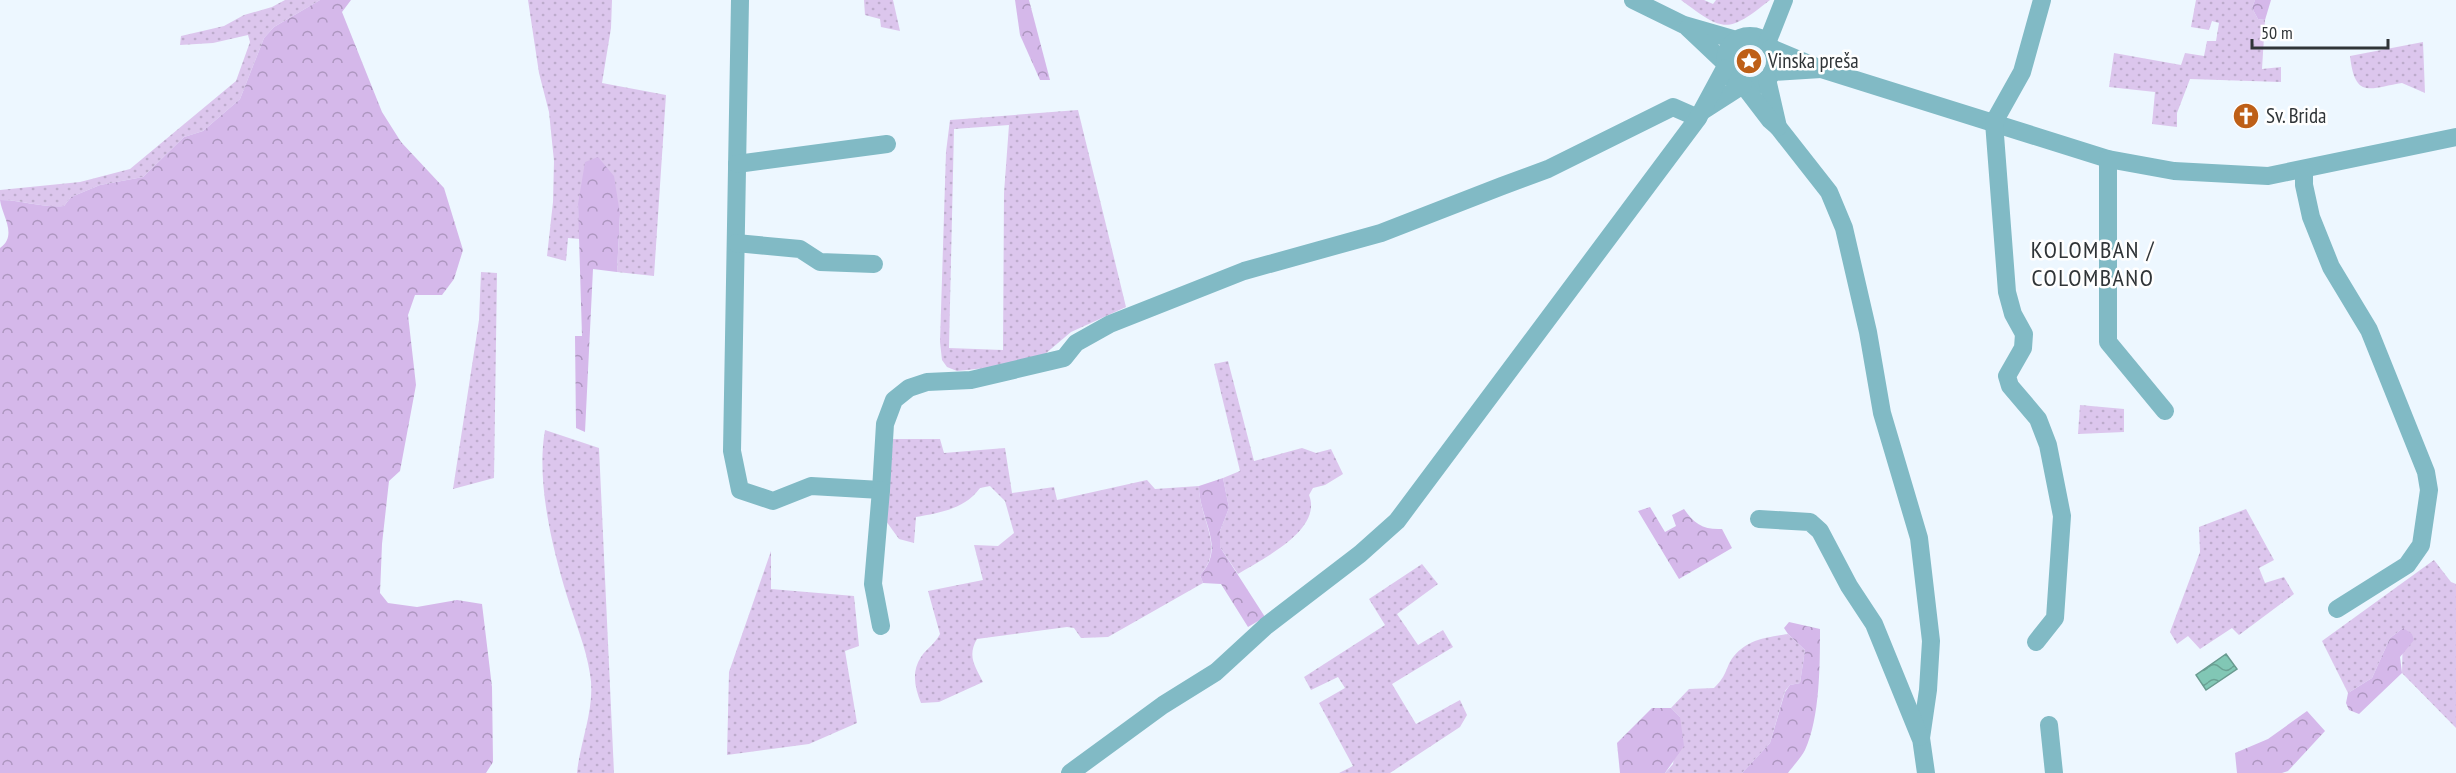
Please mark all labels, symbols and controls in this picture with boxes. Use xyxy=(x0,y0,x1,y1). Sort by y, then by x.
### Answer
scale bar xyxy=(2252,12,2388,50)
text: 50 m xyxy=(2261,21,2293,44)
place icon: Vinska preša xyxy=(1734,46,1764,76)
place label: Vinska preša xyxy=(1767,47,1859,74)
church icon: Sv. Brida xyxy=(2231,101,2261,131)
place label: Sv. Brida xyxy=(2266,102,2326,129)
district label: KOLOMBAN / COLOMBANO xyxy=(2031,234,2155,293)

